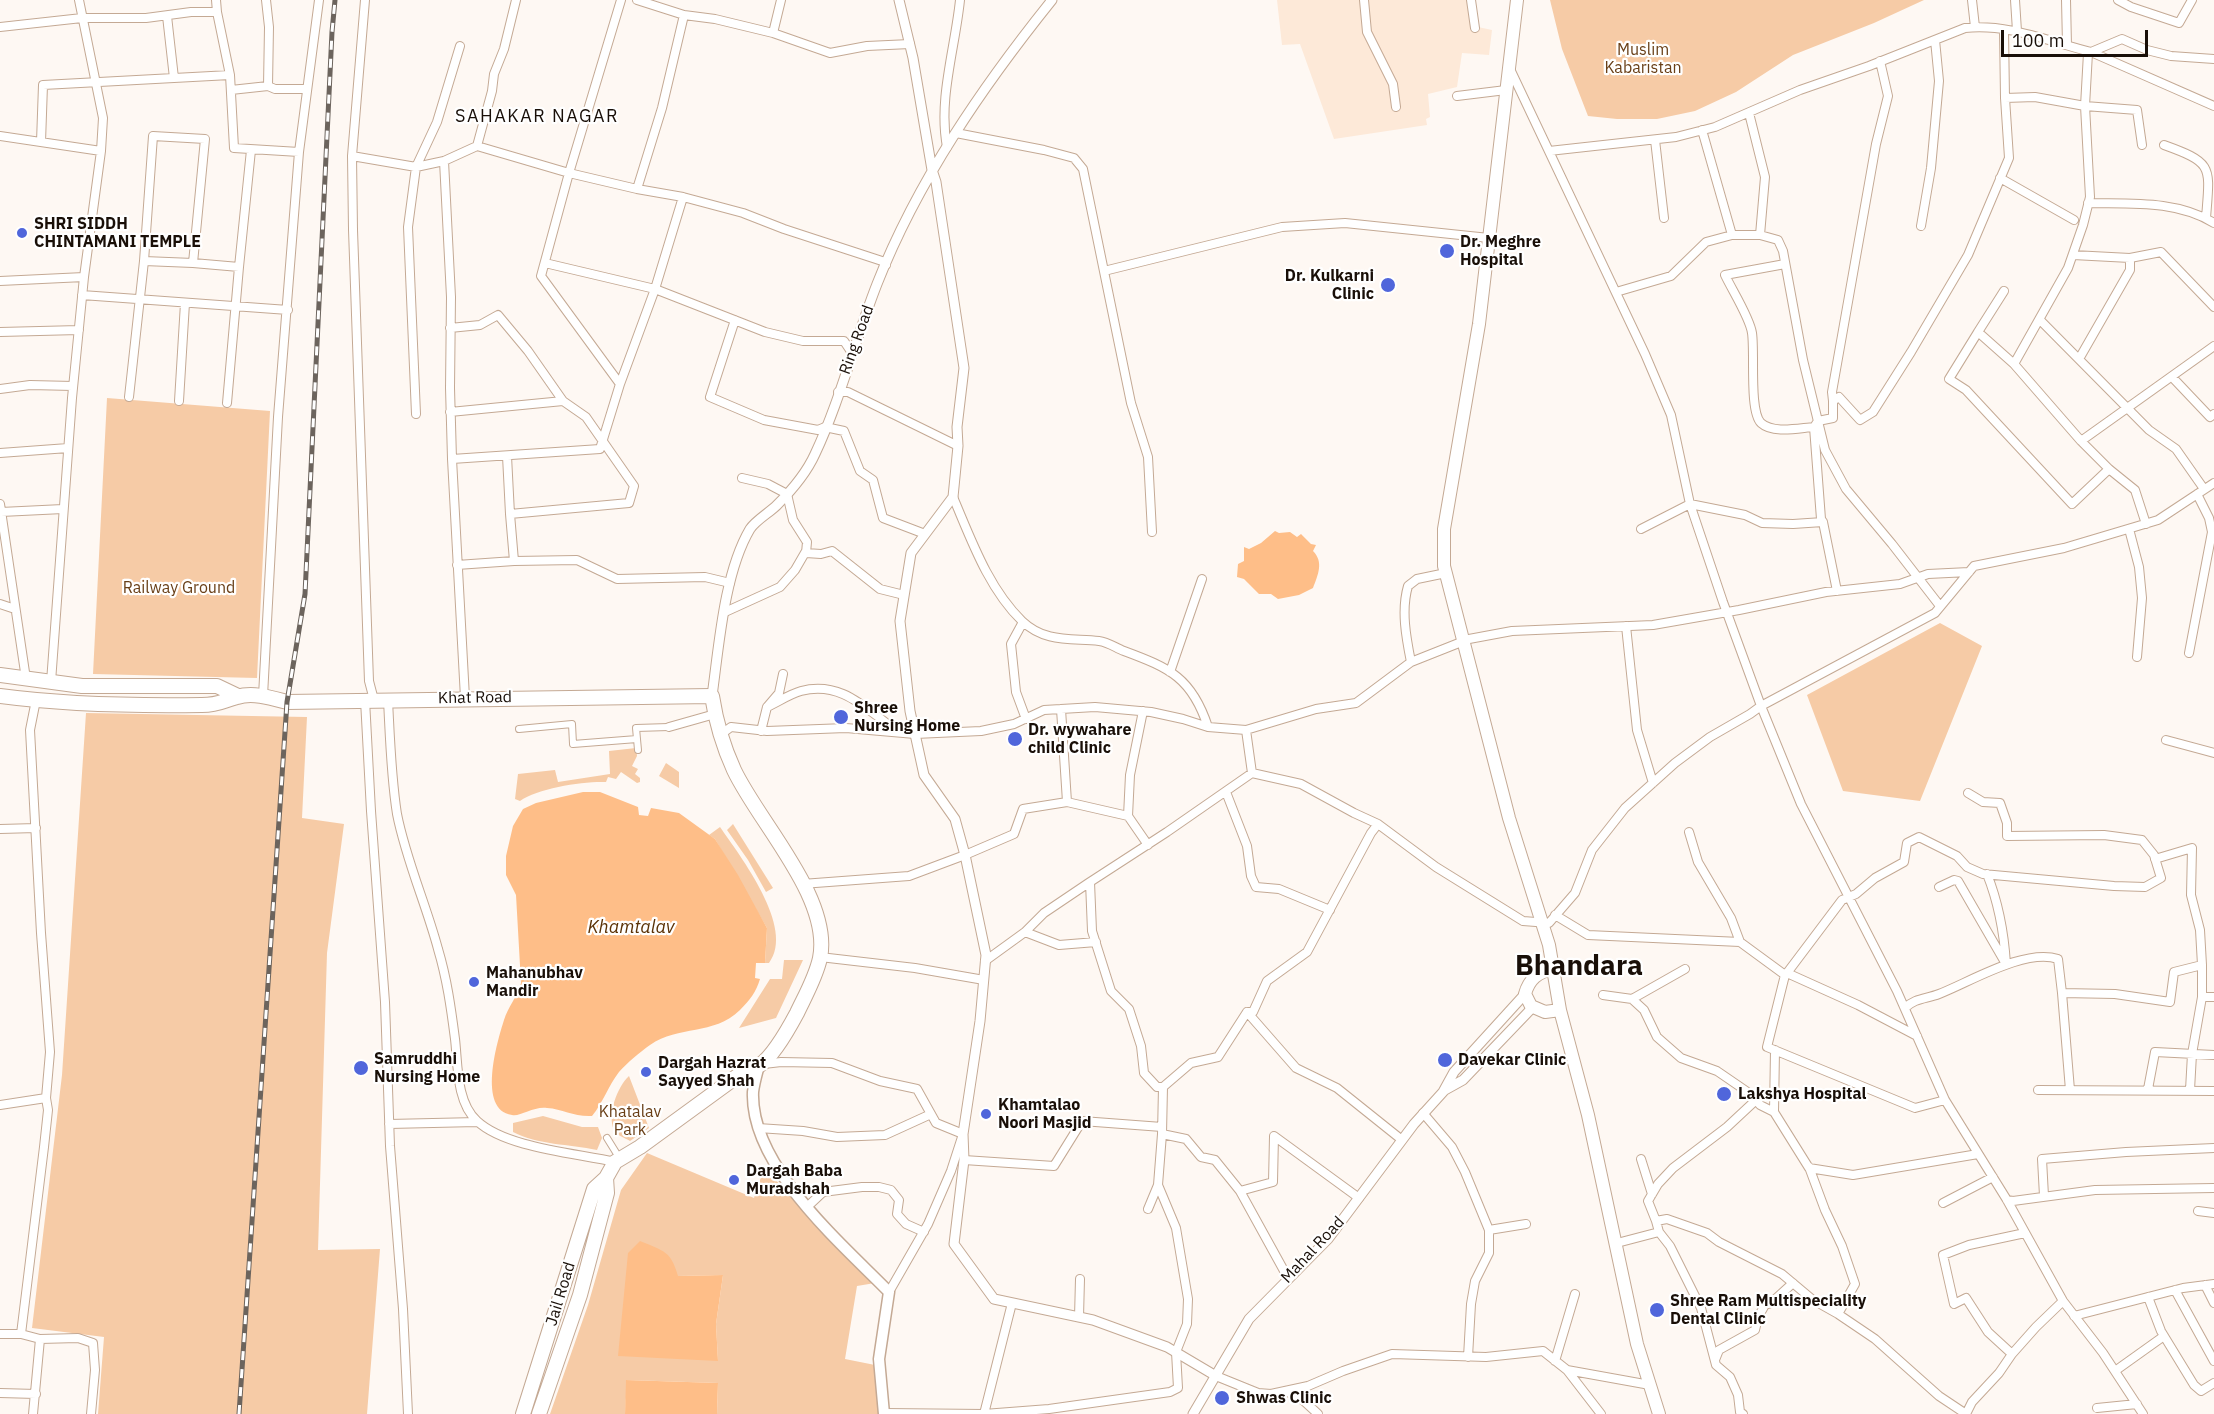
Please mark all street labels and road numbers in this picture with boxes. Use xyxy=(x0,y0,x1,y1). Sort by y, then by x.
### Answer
street label: Ring Road xyxy=(836,303,878,377)
street label: Khat Road xyxy=(438,688,512,708)
street label: Mahal Road xyxy=(1277,1213,1349,1287)
street label: Jail Road xyxy=(542,1260,580,1328)

